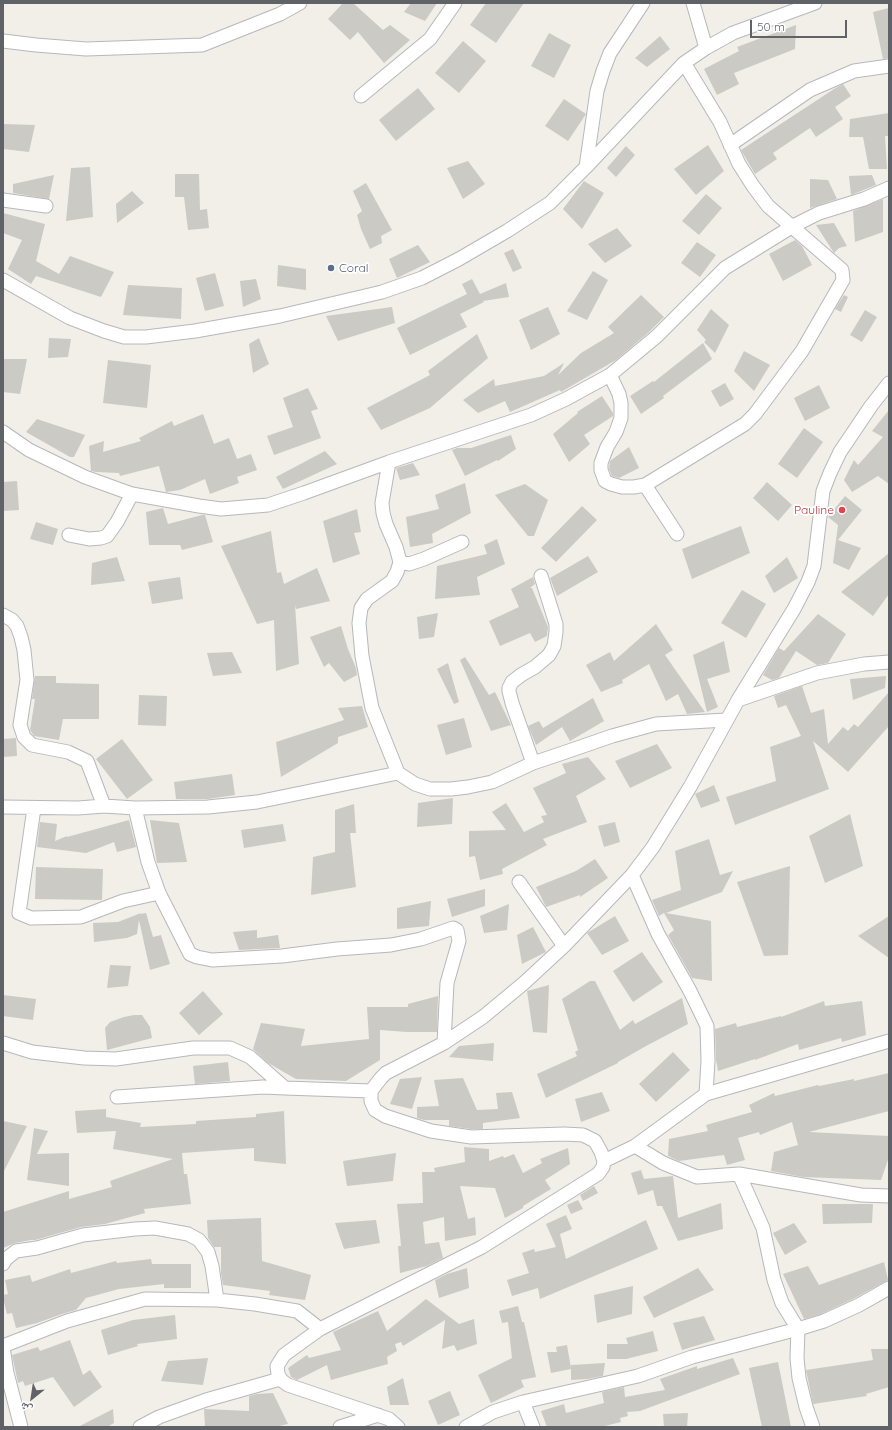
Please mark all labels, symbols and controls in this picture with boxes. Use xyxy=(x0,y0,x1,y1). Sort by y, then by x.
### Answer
scale bar xyxy=(752,12,849,38)
text: 50 m xyxy=(757,19,785,34)
place label: Coral xyxy=(339,261,369,275)
marker: Coral xyxy=(326,263,336,273)
place label: Pauline xyxy=(794,503,834,517)
marker: Pauline xyxy=(837,505,847,515)
north arrow xyxy=(12,1378,52,1418)
text: ش xyxy=(17,1399,35,1417)

